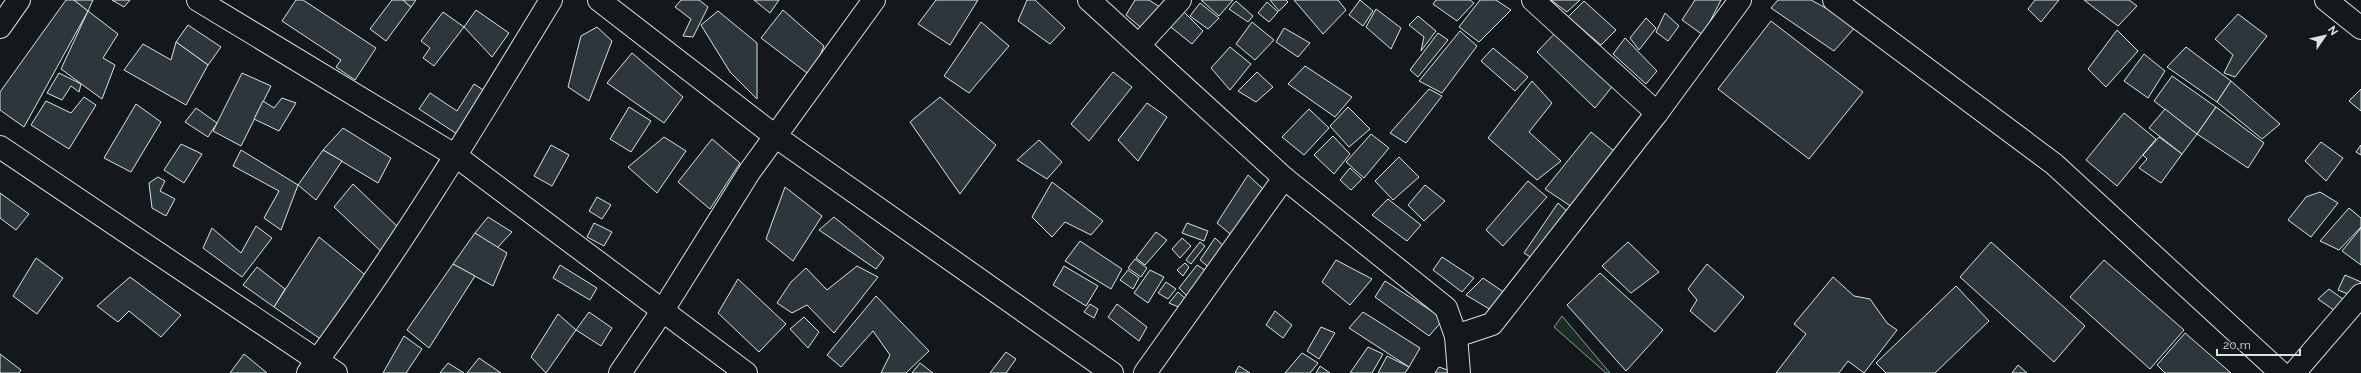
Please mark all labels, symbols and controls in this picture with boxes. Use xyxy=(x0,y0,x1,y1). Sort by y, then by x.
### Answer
north arrow xyxy=(2305,16,2345,56)
text: N xyxy=(2325,24,2341,38)
scale bar xyxy=(2217,331,2300,357)
text: 20 m xyxy=(2223,338,2251,352)

